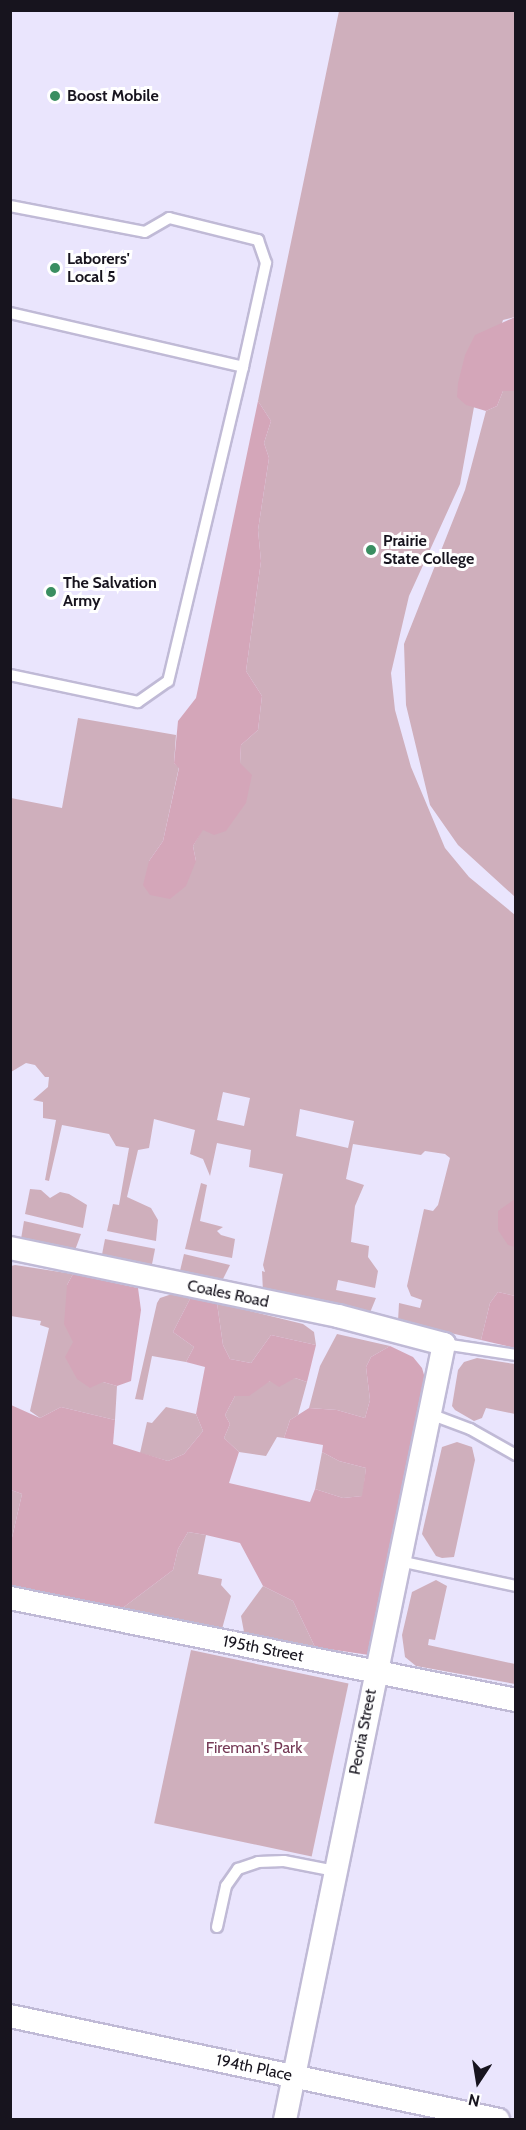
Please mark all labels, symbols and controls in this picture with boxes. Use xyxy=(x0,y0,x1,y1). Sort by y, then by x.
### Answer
place label: Boost Mobile xyxy=(67,86,159,106)
marker: Boost Mobile xyxy=(48,89,62,103)
place label: Laborers' Local 5 xyxy=(67,249,130,287)
marker: Laborers' Local 5 xyxy=(48,261,62,275)
place label: Prairie State College xyxy=(383,531,474,569)
marker: Prairie State College xyxy=(364,543,378,557)
place label: The Salvation Army xyxy=(63,573,157,611)
marker: The Salvation Army xyxy=(44,585,58,599)
street label: Coales Road xyxy=(185,1276,271,1312)
street label: 195th Street xyxy=(221,1632,305,1666)
street label: Peoria Street xyxy=(345,1688,381,1776)
park label: Fireman's Park xyxy=(206,1738,302,1758)
street label: 194th Place xyxy=(214,2051,294,2085)
north arrow xyxy=(448,2052,508,2112)
text: N xyxy=(467,2090,482,2111)

